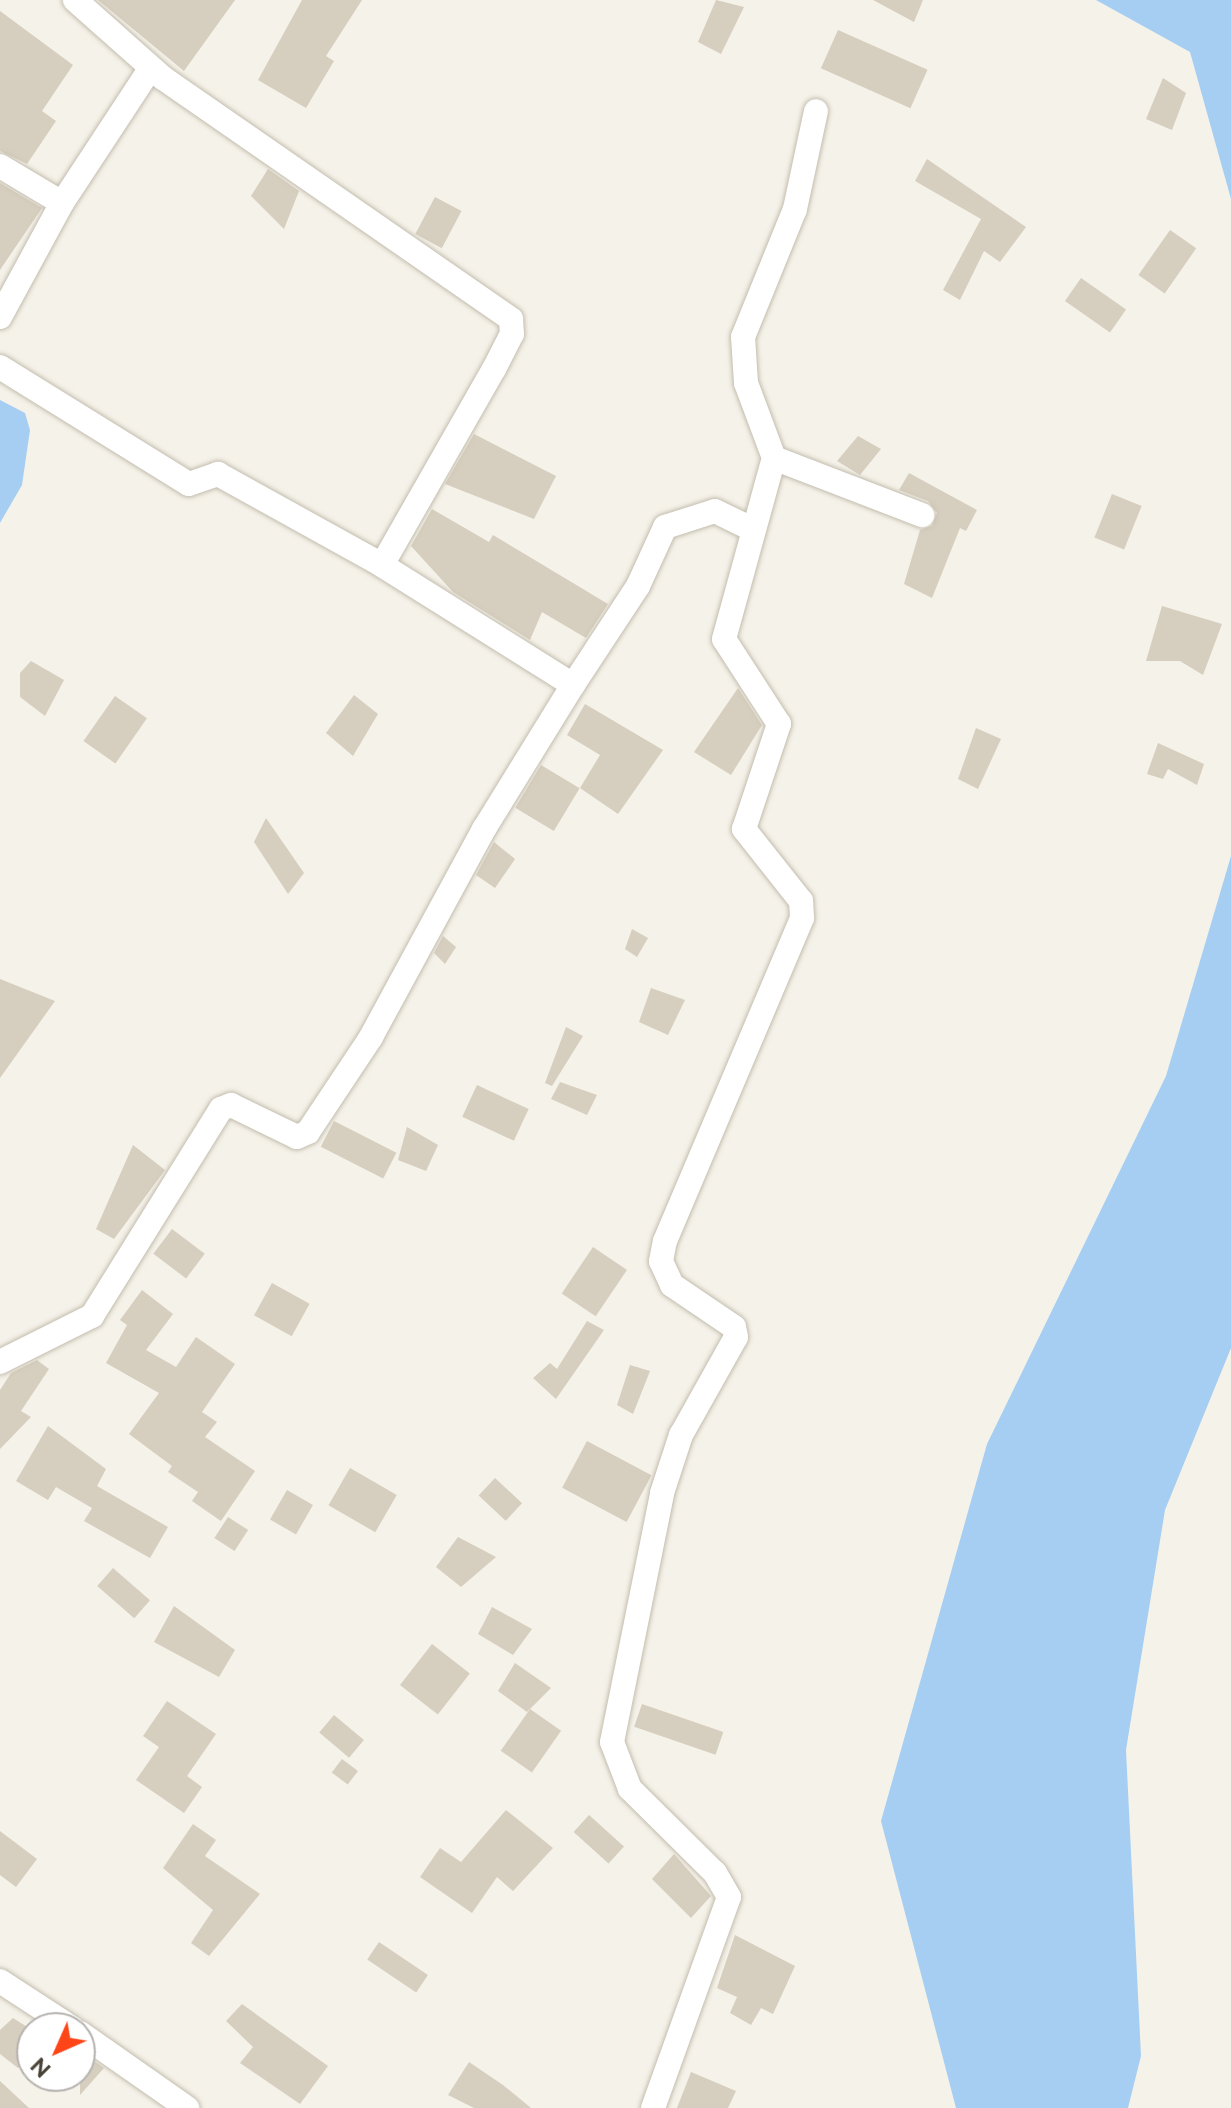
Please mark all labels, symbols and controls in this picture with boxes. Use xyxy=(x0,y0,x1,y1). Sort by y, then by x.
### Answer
north arrow xyxy=(16,2012,96,2092)
text: N xyxy=(25,2052,56,2083)

